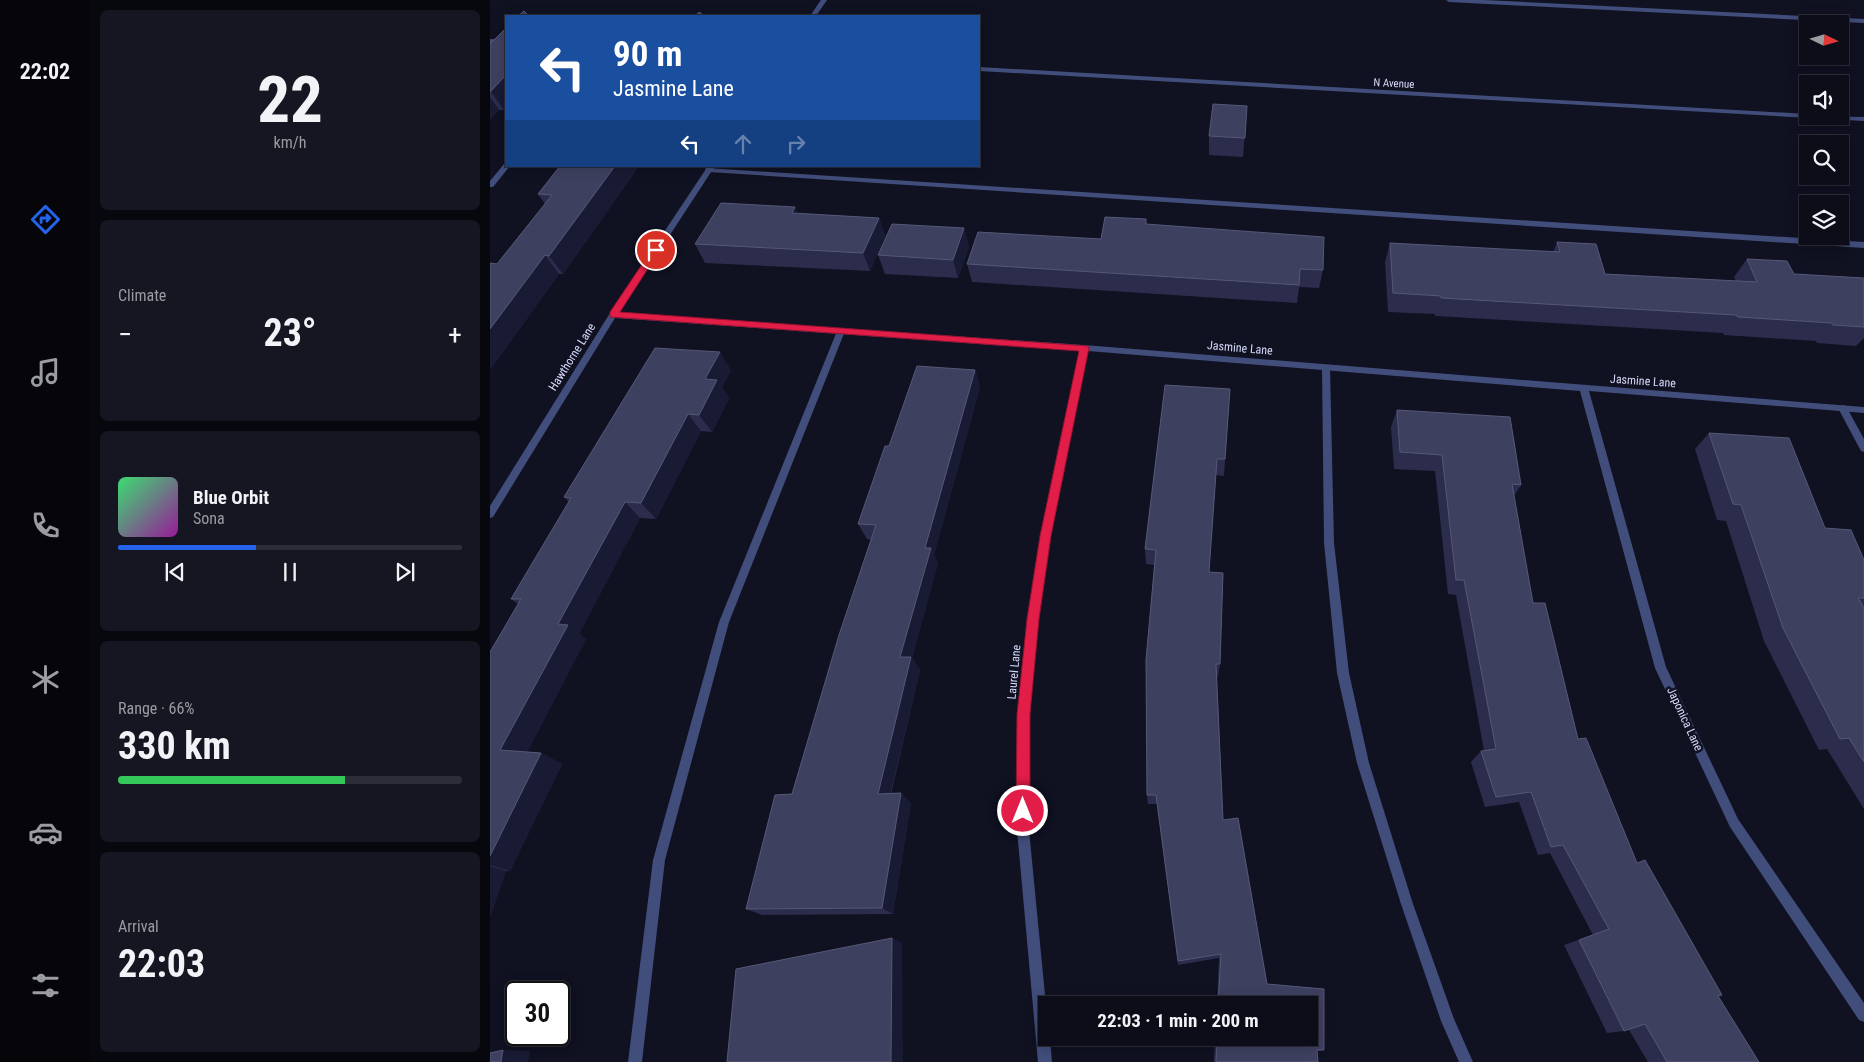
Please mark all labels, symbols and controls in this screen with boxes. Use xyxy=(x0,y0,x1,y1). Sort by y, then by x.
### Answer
north arrow xyxy=(1799,15,1849,65)
map controls xyxy=(1799,15,1849,245)
text: 90 m xyxy=(613,34,682,75)
icon: left xyxy=(530,35,595,100)
text: 22:02 xyxy=(20,59,70,84)
text: 22 xyxy=(257,62,323,138)
button: sound xyxy=(1799,75,1849,125)
text: Jasmine Lane xyxy=(613,76,734,101)
street label: N Avenue xyxy=(1373,76,1415,91)
icon: left xyxy=(676,130,704,158)
icon: ahead xyxy=(729,130,757,158)
icon: right xyxy=(782,130,810,158)
text: km/h xyxy=(274,133,306,152)
button: search xyxy=(1799,135,1849,185)
button: layers xyxy=(1799,195,1849,245)
icon: directions xyxy=(28,202,63,237)
pin xyxy=(635,229,677,271)
icon: arrive xyxy=(642,236,670,264)
text: Climate xyxy=(118,286,166,305)
text: 23° xyxy=(263,311,317,355)
text: − xyxy=(118,318,132,351)
text: + xyxy=(448,318,462,351)
street label: Hawthorne Lane xyxy=(546,320,599,393)
street label: Jasmine Lane xyxy=(1207,338,1274,358)
icon: music xyxy=(28,355,63,390)
street label: Jasmine Lane xyxy=(1610,372,1677,390)
text: Blue Orbit xyxy=(193,486,269,509)
icon: phone xyxy=(28,508,63,543)
text: Sona xyxy=(193,509,225,528)
icon: previous xyxy=(161,558,189,586)
icon: pause xyxy=(276,558,304,586)
icon: next xyxy=(391,558,419,586)
street label: Laurel Lane xyxy=(1005,644,1023,700)
icon: climate xyxy=(28,662,63,697)
street label: Japonica Lane xyxy=(1664,685,1706,754)
text: Range · 66% xyxy=(118,699,194,718)
text: 330 km xyxy=(118,724,231,768)
position arrow xyxy=(996,784,1048,836)
icon: car xyxy=(28,815,63,850)
text: Arrival xyxy=(118,917,159,936)
text: 22:03 xyxy=(118,942,205,986)
icon: filters xyxy=(28,968,63,1003)
speed limit sign: 30 xyxy=(505,981,570,1046)
text: 22:03 · 1 min · 200 m xyxy=(1097,1009,1259,1032)

